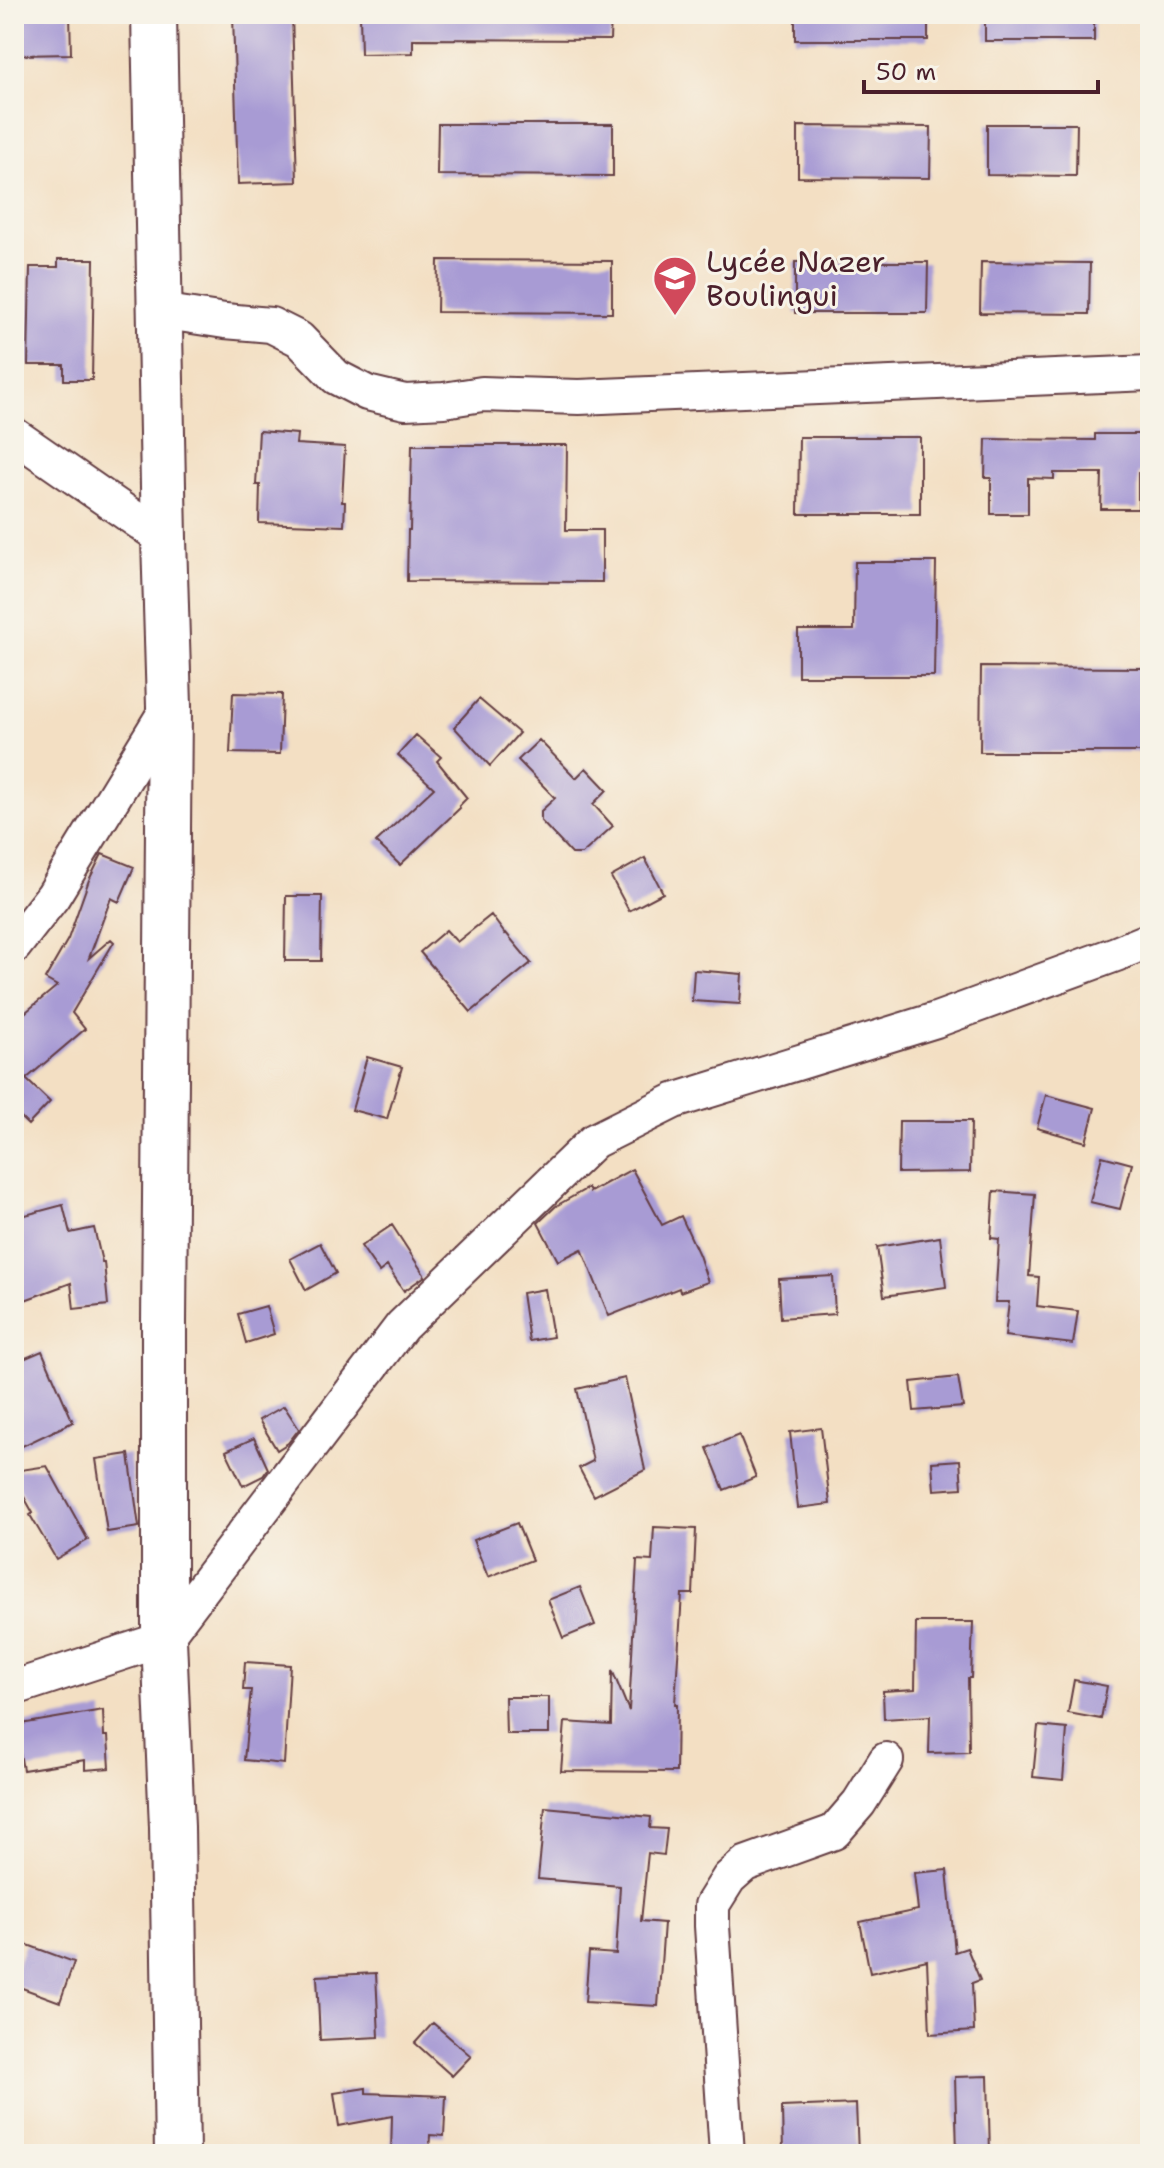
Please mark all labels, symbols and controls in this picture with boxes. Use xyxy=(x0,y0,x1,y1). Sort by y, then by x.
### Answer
scale bar xyxy=(864,44,1098,94)
text: 50 m xyxy=(876,56,936,88)
place label: Lycée Nazer Boulingui xyxy=(706,241,885,316)
school or university icon: Lycée Nazer Boulingui xyxy=(651,254,699,317)

